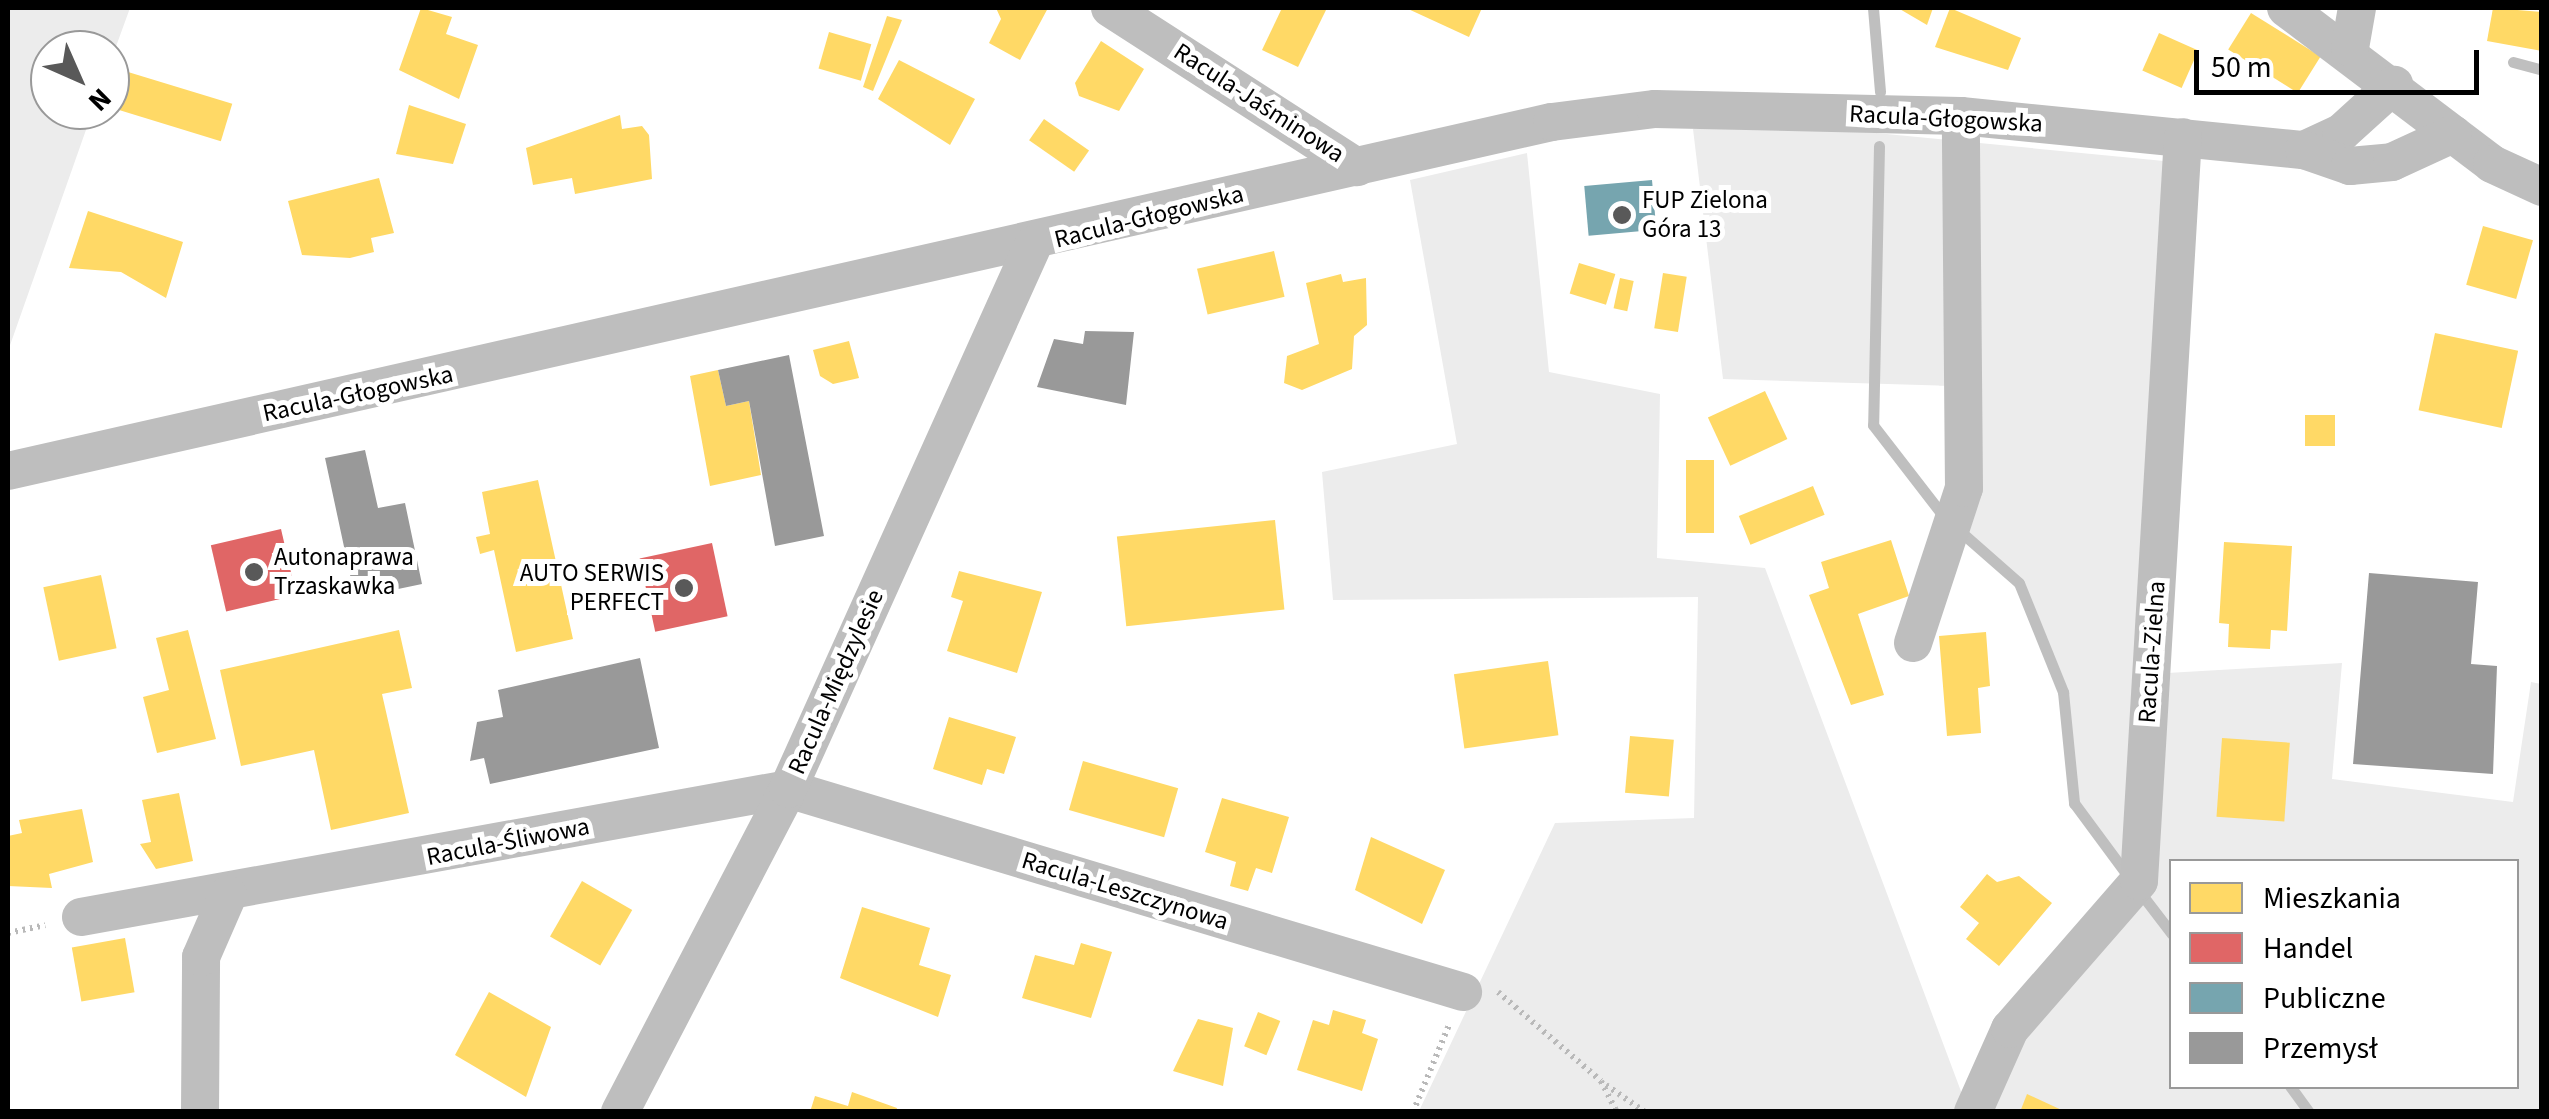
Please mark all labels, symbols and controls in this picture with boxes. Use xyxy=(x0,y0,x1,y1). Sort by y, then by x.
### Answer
north arrow xyxy=(30,30,130,130)
scale bar xyxy=(2199,30,2484,92)
street label: Racula-Jaśminowa xyxy=(1168,37,1350,169)
text: 50 m xyxy=(2211,46,2272,89)
text: N xyxy=(79,79,121,121)
street label: Racula-Głogowska xyxy=(1848,99,2044,139)
street label: Racula-Głogowska xyxy=(1051,179,1247,255)
place label: FUP Zielona Góra 13 xyxy=(1642,186,1768,245)
marker: FUP Zielona Góra 13 xyxy=(1611,204,1633,226)
street label: Racula-Głogowska xyxy=(260,359,456,429)
place label: Autonaprawa Trzaskawka xyxy=(274,543,414,602)
place label: AUTO SERWIS PERFECT xyxy=(520,559,664,618)
marker: Autonaprawa Trzaskawka xyxy=(243,561,265,583)
marker: AUTO SERWIS PERFECT xyxy=(673,577,695,599)
street label: Racula-Zielna xyxy=(2132,580,2172,724)
street label: Racula-Międzylesie xyxy=(782,585,890,779)
street label: Racula-Śliwowa xyxy=(424,811,592,873)
street label: Racula-Leszczynowa xyxy=(1018,845,1232,937)
legend xyxy=(2169,859,2519,1089)
text: Mieszkania xyxy=(2263,877,2401,920)
text: Handel xyxy=(2263,927,2353,970)
text: Publiczne xyxy=(2263,977,2386,1020)
text: Przemysł xyxy=(2263,1027,2378,1070)

